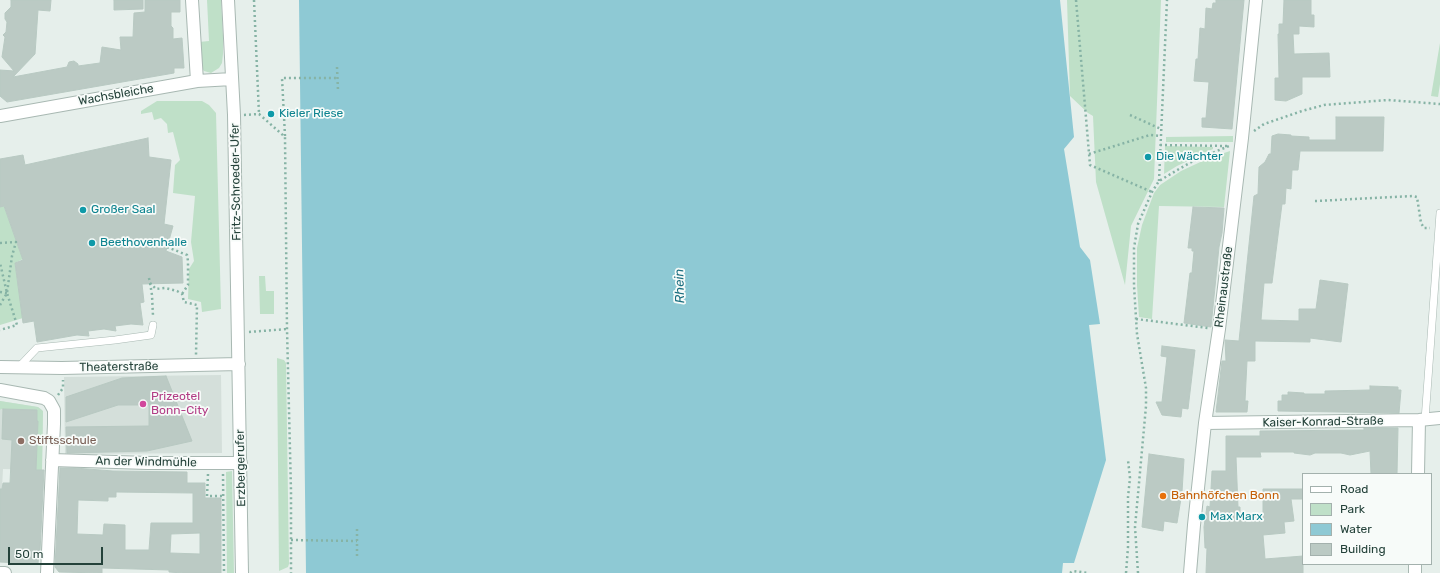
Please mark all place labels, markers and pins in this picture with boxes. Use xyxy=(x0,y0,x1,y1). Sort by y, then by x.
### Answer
place label: Kieler Riese xyxy=(279,107,343,121)
marker: Kieler Riese xyxy=(266,109,276,119)
place label: Die Wächter xyxy=(1156,150,1223,164)
marker: Die Wächter xyxy=(1143,152,1153,162)
place label: Großer Saal xyxy=(91,203,155,217)
marker: Großer Saal xyxy=(78,205,88,215)
place label: Beethovenhalle xyxy=(100,236,187,250)
marker: Beethovenhalle xyxy=(87,238,97,248)
place label: Prizeotel Bonn-City xyxy=(151,390,208,418)
marker: Prizeotel Bonn-City xyxy=(138,399,148,409)
place label: Stiftsschule xyxy=(29,434,96,448)
marker: Stiftsschule xyxy=(16,436,26,446)
place label: Bahnhöfchen Bonn xyxy=(1171,489,1279,503)
marker: Bahnhöfchen Bonn xyxy=(1158,491,1168,501)
place label: Max Marx xyxy=(1210,510,1263,524)
marker: Max Marx xyxy=(1197,512,1207,522)

